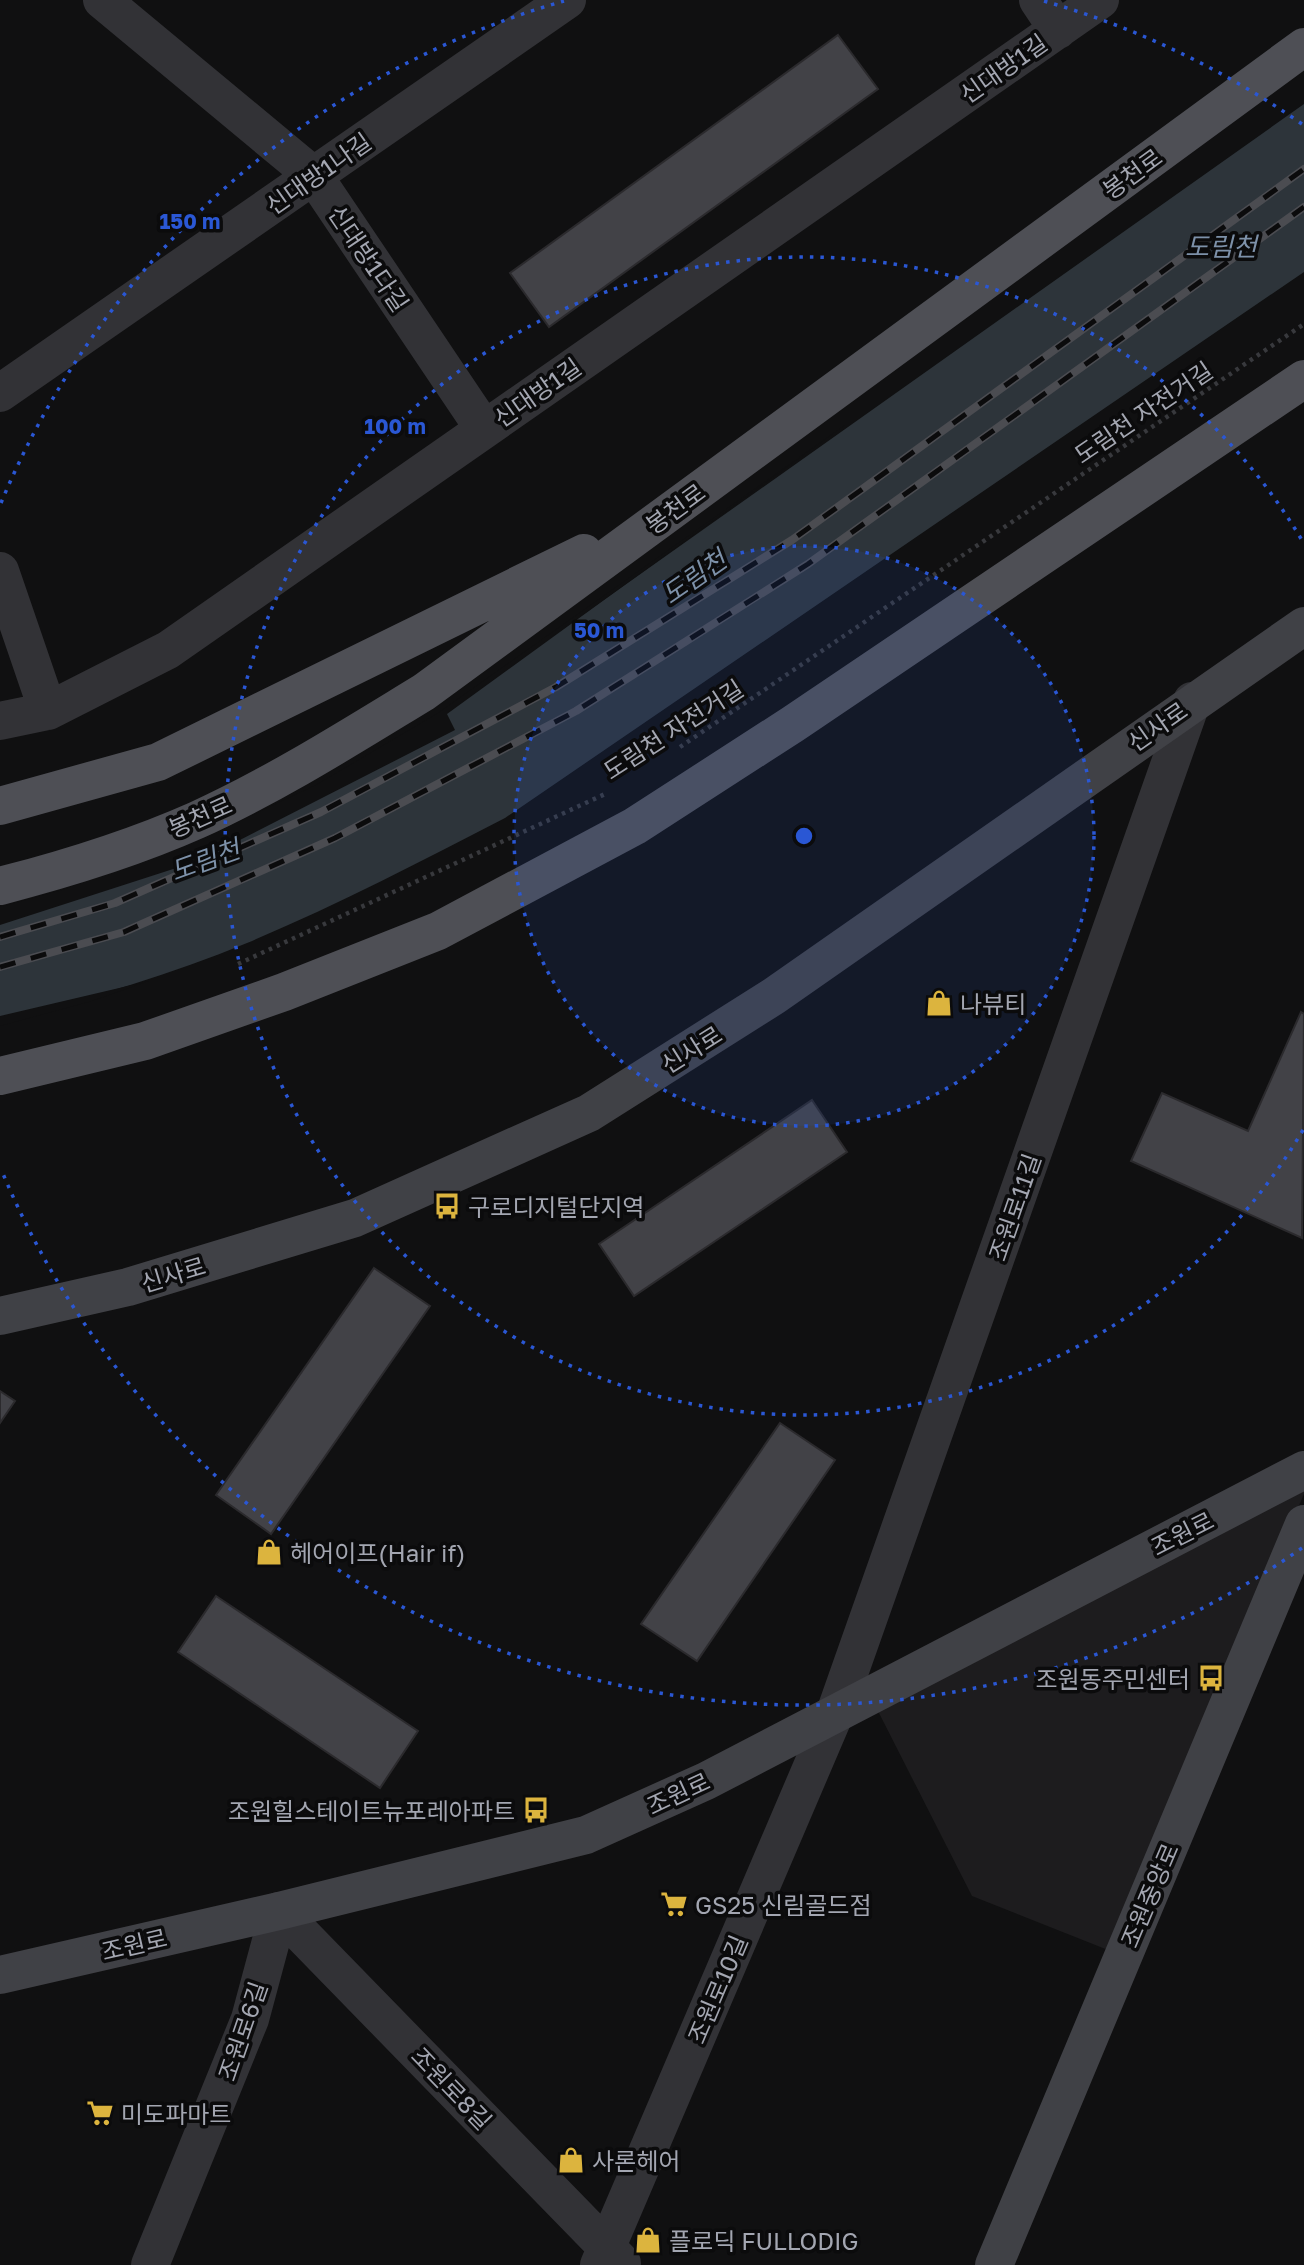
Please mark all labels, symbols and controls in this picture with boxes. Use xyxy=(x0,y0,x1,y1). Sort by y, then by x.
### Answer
street label: 신대방1길 xyxy=(954,27,1052,109)
street label: 신대방1나길 xyxy=(260,126,376,220)
street label: 봉천로 xyxy=(1097,142,1167,204)
street label: 신대방1다길 xyxy=(323,199,415,317)
text: 150 m xyxy=(160,208,220,234)
water label: 도림천 xyxy=(1185,231,1260,262)
street label: 신대방1길 xyxy=(488,351,586,433)
street label: 도림천 자전거길 xyxy=(1068,355,1218,469)
text: 100 m xyxy=(364,413,426,439)
street label: 봉천로 xyxy=(640,477,710,539)
water label: 도림천 xyxy=(656,542,735,610)
text: 50 m xyxy=(574,617,624,643)
street label: 도림천 자전거길 xyxy=(598,673,748,785)
street label: 신사로 xyxy=(1122,695,1192,757)
street label: 봉천로 xyxy=(164,789,236,843)
centre of rings xyxy=(792,824,816,848)
water label: 도림천 xyxy=(166,832,247,887)
shop icon: 나뷰티 xyxy=(924,988,954,1018)
place label: 나뷰티 xyxy=(960,989,1026,1018)
street label: 신사로 xyxy=(655,1019,727,1079)
street label: 조원로11길 xyxy=(982,1150,1046,1264)
bus stop icon: 구로디지털단지역 xyxy=(432,1191,462,1221)
place label: 구로디지털단지역 xyxy=(468,1192,645,1221)
street label: 신사로 xyxy=(137,1250,209,1298)
street label: 조원로 xyxy=(1146,1505,1218,1561)
shop icon: 헤어이프(Hair if) xyxy=(254,1537,284,1567)
place label: 헤어이프(Hair if) xyxy=(290,1538,465,1567)
bus stop icon: 조원동주민센터 xyxy=(1196,1663,1226,1693)
place label: 조원동주민센터 xyxy=(1035,1664,1190,1693)
street label: 조원로 xyxy=(642,1766,714,1820)
bus stop icon: 조원힐스테이트뉴포레아파트 xyxy=(521,1795,551,1825)
place label: 조원힐스테이트뉴포레아파트 xyxy=(228,1796,515,1825)
street label: 조원중앙로 xyxy=(1114,1839,1184,1951)
supermarket icon: GS25 신림골드점 xyxy=(659,1889,689,1919)
place label: GS25 신림골드점 xyxy=(695,1890,872,1919)
street label: 조원로 xyxy=(98,1922,170,1966)
street label: 조원로10길 xyxy=(681,1930,753,2048)
street label: 조원로6길 xyxy=(212,1978,272,2084)
street label: 조원로8길 xyxy=(406,2041,498,2135)
supermarket icon: 미도파마트 xyxy=(85,2098,115,2128)
place label: 미도파마트 xyxy=(121,2099,231,2128)
shop icon: 사론헤어 xyxy=(556,2145,586,2175)
place label: 사론헤어 xyxy=(592,2146,680,2175)
shop icon: 플로딕 FULLODIG xyxy=(633,2225,663,2255)
place label: 플로딕 FULLODIG xyxy=(669,2226,858,2255)

